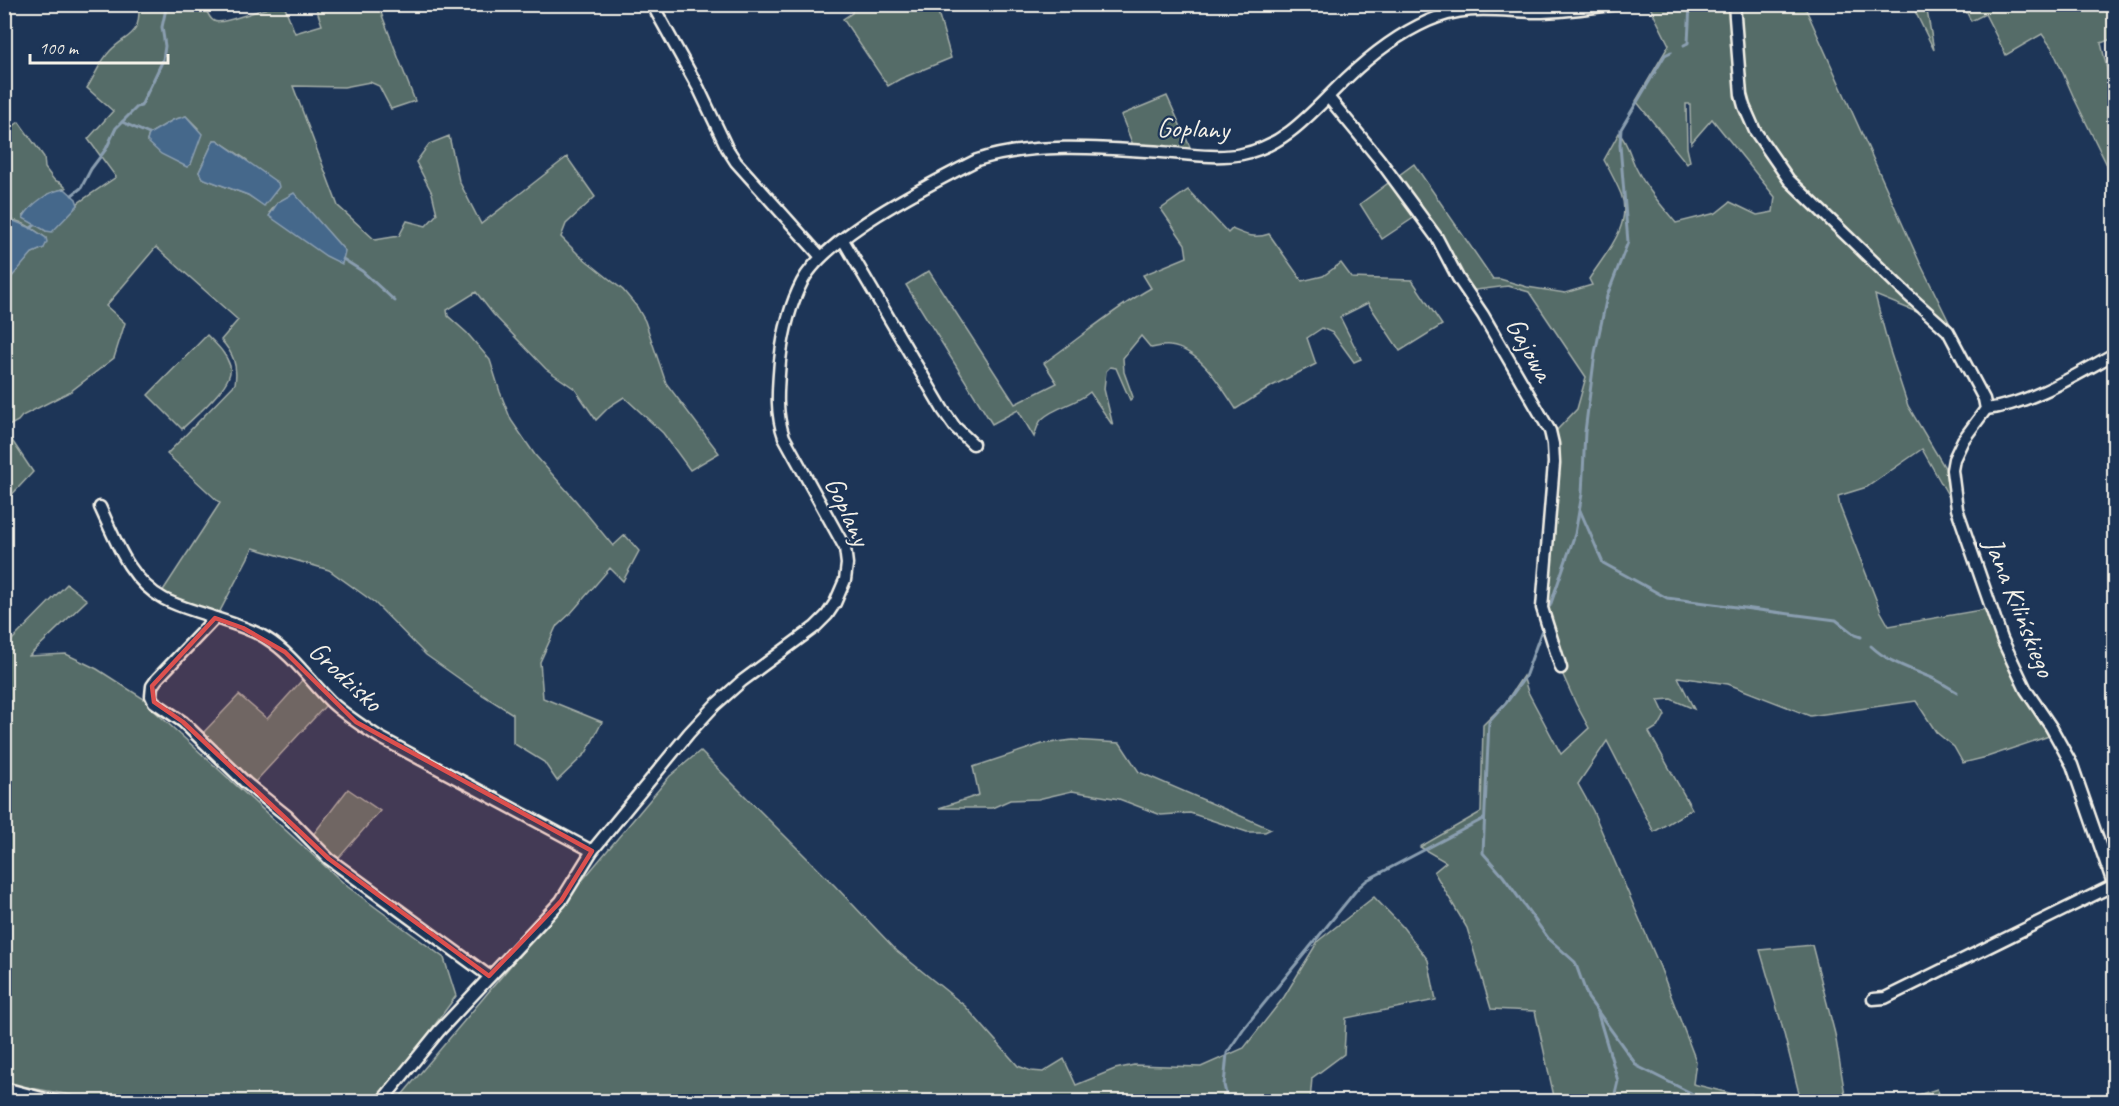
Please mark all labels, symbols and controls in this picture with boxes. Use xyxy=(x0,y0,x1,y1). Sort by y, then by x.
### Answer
scale bar xyxy=(30,27,168,65)
text: 100 m xyxy=(39,37,80,59)
street label: Goplany xyxy=(1156,109,1232,147)
street label: Gajowa xyxy=(1498,311,1563,389)
street label: Goplany xyxy=(817,471,880,553)
street label: Jana Kilińskiego xyxy=(1976,531,2064,684)
street label: Grodzisko xyxy=(302,633,392,720)

